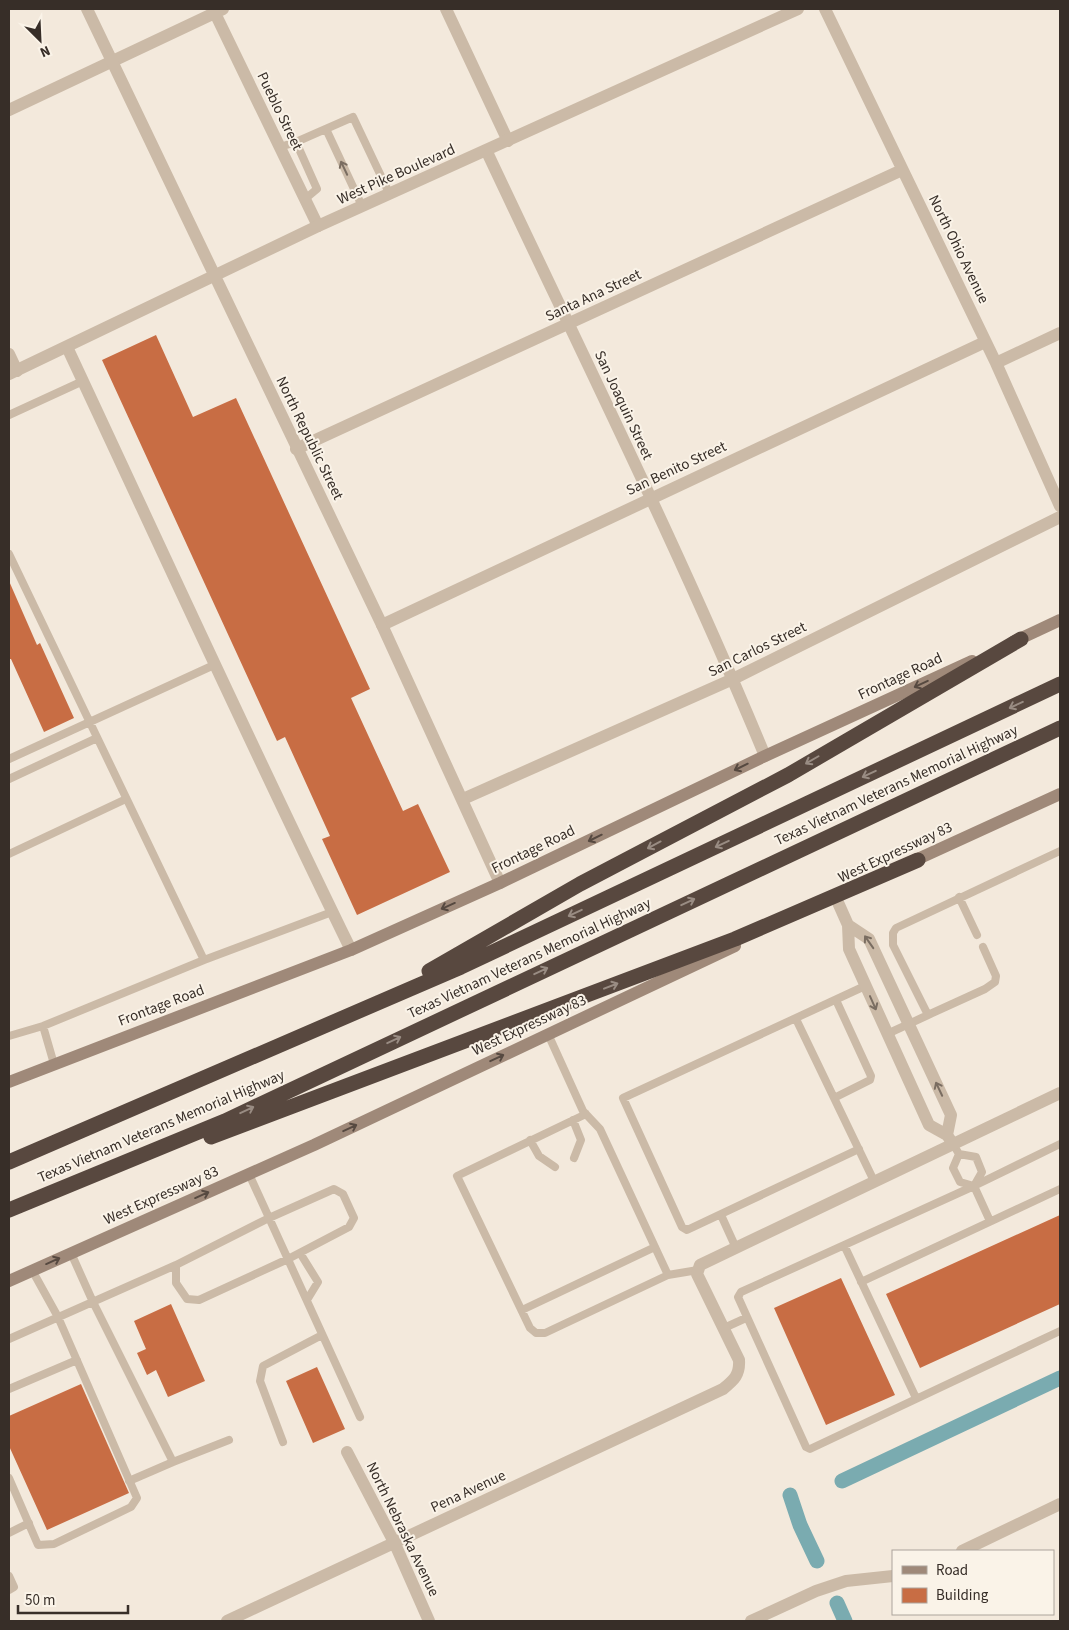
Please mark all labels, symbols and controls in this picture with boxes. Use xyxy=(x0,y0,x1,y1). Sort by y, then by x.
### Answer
north arrow xyxy=(15,15,65,65)
text: N xyxy=(37,40,53,62)
street label: Pueblo Street xyxy=(251,68,308,154)
street label: West Pike Boulevard xyxy=(334,139,459,210)
one-way arrow xyxy=(339,161,348,176)
street label: North Ohio Avenue xyxy=(923,191,994,307)
street label: Santa Ana Street xyxy=(542,264,645,327)
street label: San Joaquin Street xyxy=(589,347,658,463)
street label: North Republic Street xyxy=(271,373,349,503)
street label: San Benito Street xyxy=(623,436,730,501)
street label: San Carlos Street xyxy=(705,617,810,682)
street label: Frontage Road xyxy=(855,648,946,705)
one-way arrow xyxy=(914,680,929,690)
one-way arrow xyxy=(1009,701,1024,710)
street label: Texas Vietnam Veterans Memorial Highway xyxy=(771,720,1021,851)
one-way arrow xyxy=(806,756,820,766)
one-way arrow xyxy=(734,762,749,772)
one-way arrow xyxy=(862,770,877,780)
street label: West Expressway 83 xyxy=(835,817,956,888)
street label: Frontage Road xyxy=(488,820,579,879)
one-way arrow xyxy=(588,833,603,843)
one-way arrow xyxy=(715,839,730,849)
one-way arrow xyxy=(646,840,661,850)
street label: Texas Vietnam Veterans Memorial Highway xyxy=(404,893,654,1024)
one-way arrow xyxy=(680,896,695,906)
one-way arrow xyxy=(441,902,456,912)
one-way arrow xyxy=(568,908,583,918)
one-way arrow xyxy=(864,936,875,949)
one-way arrow xyxy=(533,966,548,975)
street label: Frontage Road xyxy=(115,979,207,1032)
one-way arrow xyxy=(603,981,618,990)
street label: West Expressway 83 xyxy=(469,990,590,1061)
one-way arrow xyxy=(869,995,879,1010)
one-way arrow xyxy=(386,1035,401,1045)
one-way arrow xyxy=(489,1053,504,1063)
street label: Texas Vietnam Veterans Memorial Highway xyxy=(35,1065,288,1188)
one-way arrow xyxy=(934,1082,943,1097)
one-way arrow xyxy=(240,1105,255,1115)
one-way arrow xyxy=(342,1123,357,1132)
street label: West Expressway 83 xyxy=(100,1161,222,1230)
one-way arrow xyxy=(194,1189,209,1199)
one-way arrow xyxy=(45,1255,60,1265)
street label: North Nebraska Avenue xyxy=(361,1458,444,1600)
street label: Pena Avenue xyxy=(427,1465,509,1518)
legend xyxy=(892,1550,1054,1615)
text: Road xyxy=(936,1560,968,1581)
scale bar xyxy=(18,1582,128,1614)
text: Building xyxy=(936,1585,989,1606)
text: 50 m xyxy=(25,1590,55,1611)

